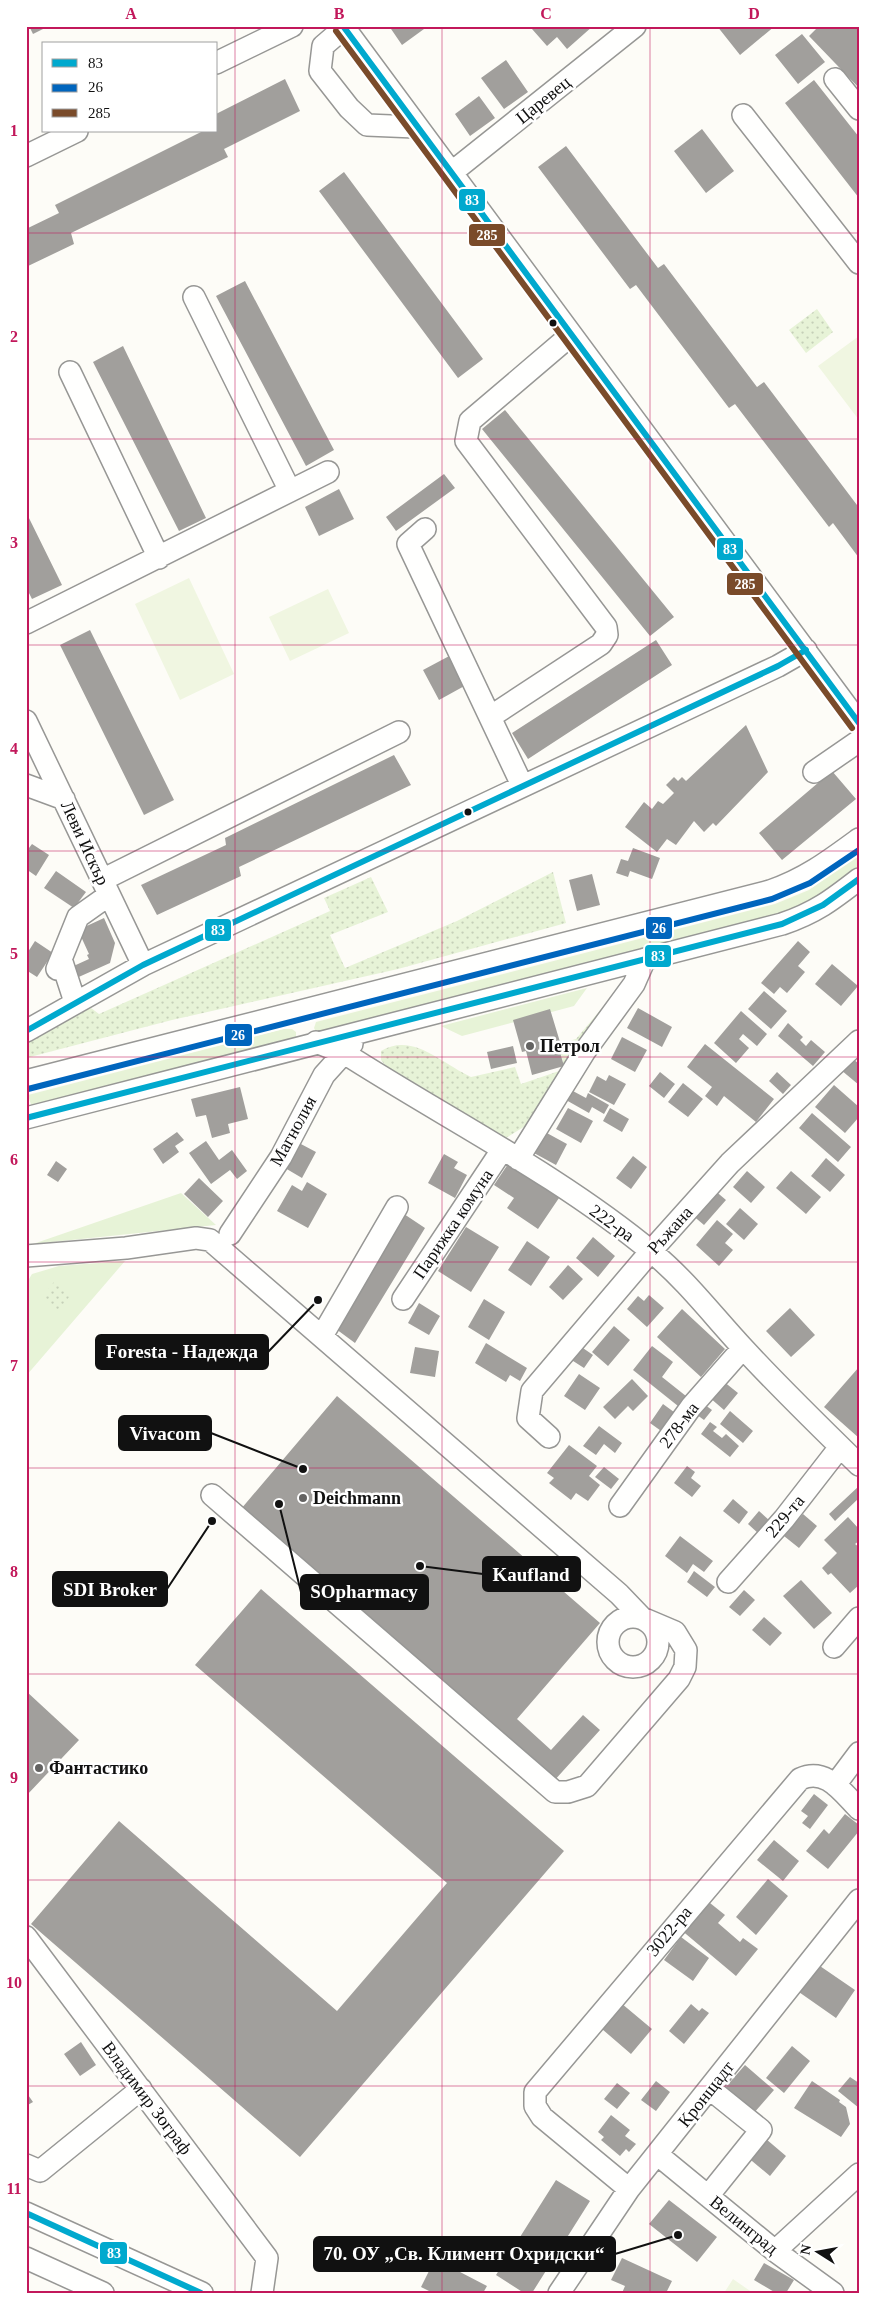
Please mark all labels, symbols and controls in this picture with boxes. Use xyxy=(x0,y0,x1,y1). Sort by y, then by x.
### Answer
text: A xyxy=(125,5,137,22)
text: B xyxy=(334,5,345,22)
text: C xyxy=(540,5,552,22)
text: D xyxy=(748,5,760,22)
legend xyxy=(42,42,218,132)
text: 83 xyxy=(88,55,103,71)
street label: Царевец xyxy=(512,72,574,128)
text: 26 xyxy=(88,79,104,95)
text: 285 xyxy=(88,105,111,121)
text: 1 xyxy=(10,122,18,139)
line badge: 83 xyxy=(458,188,486,212)
text: 83 xyxy=(465,193,479,208)
line badge: 285 xyxy=(468,223,506,247)
text: 285 xyxy=(477,228,498,243)
unlabelled marker xyxy=(548,318,558,328)
text: 2 xyxy=(10,328,18,345)
text: 3 xyxy=(10,534,18,551)
line badge: 83 xyxy=(716,537,744,561)
text: 83 xyxy=(723,542,737,557)
line badge: 285 xyxy=(726,572,764,596)
text: 285 xyxy=(735,577,756,592)
text: 4 xyxy=(10,740,18,757)
street label: Леви Искър xyxy=(57,798,113,888)
unlabelled marker xyxy=(463,807,473,817)
line badge: 26 xyxy=(645,916,673,940)
line badge: 83 xyxy=(204,918,232,942)
text: 26 xyxy=(652,921,666,936)
text: 83 xyxy=(211,923,225,938)
line badge: 83 xyxy=(644,944,672,968)
text: 5 xyxy=(10,945,18,962)
text: 83 xyxy=(651,949,665,964)
line badge: 26 xyxy=(224,1023,253,1047)
text: 26 xyxy=(231,1028,245,1043)
place label: Петрол xyxy=(540,1036,600,1056)
marker: Петрол xyxy=(524,1040,536,1052)
street label: Магнолия xyxy=(266,1093,320,1169)
text: 6 xyxy=(10,1151,18,1168)
street label: Парижка комуна xyxy=(409,1166,497,1282)
street label: 222-ра xyxy=(586,1200,638,1246)
street label: Ръжана xyxy=(643,1202,697,1258)
callout: Foresta - Надежда xyxy=(96,1335,268,1369)
text: Foresta - Надежда xyxy=(106,1341,258,1362)
text: 7 xyxy=(10,1357,18,1374)
street label: 278-ма xyxy=(655,1398,703,1452)
callout: Vivacom xyxy=(119,1416,211,1450)
text: Vivacom xyxy=(129,1423,201,1444)
place label: Deichmann xyxy=(313,1488,401,1508)
street label: 229-та xyxy=(762,1491,808,1541)
marker: Deichmann xyxy=(297,1492,309,1504)
callout: Kaufland xyxy=(483,1557,580,1591)
text: 8 xyxy=(10,1563,18,1580)
text: Kaufland xyxy=(492,1564,570,1585)
callout: SDI Broker xyxy=(53,1572,167,1606)
callout: SOpharmacy xyxy=(301,1575,428,1609)
text: SDI Broker xyxy=(63,1579,158,1600)
text: SOpharmacy xyxy=(310,1581,418,1602)
place label: Фантастико xyxy=(49,1758,148,1778)
marker: Фантастико xyxy=(33,1762,45,1774)
text: 9 xyxy=(10,1769,18,1786)
street label: 3022-ра xyxy=(642,1902,696,1960)
text: 10 xyxy=(6,1974,22,1991)
street label: Владимир Зограф xyxy=(98,2038,196,2158)
street label: Кронщадт xyxy=(674,2057,738,2131)
text: 11 xyxy=(6,2180,22,2197)
street label: Велинград xyxy=(706,2191,782,2259)
north arrow xyxy=(792,2226,842,2276)
callout: 70. ОУ „Св. Климент Охридски“ xyxy=(314,2237,615,2271)
line badge: 83 xyxy=(99,2241,128,2265)
text: 70. ОУ „Св. Климент Охридски“ xyxy=(324,2243,604,2264)
text: N xyxy=(797,2243,814,2256)
text: 83 xyxy=(107,2246,121,2261)

